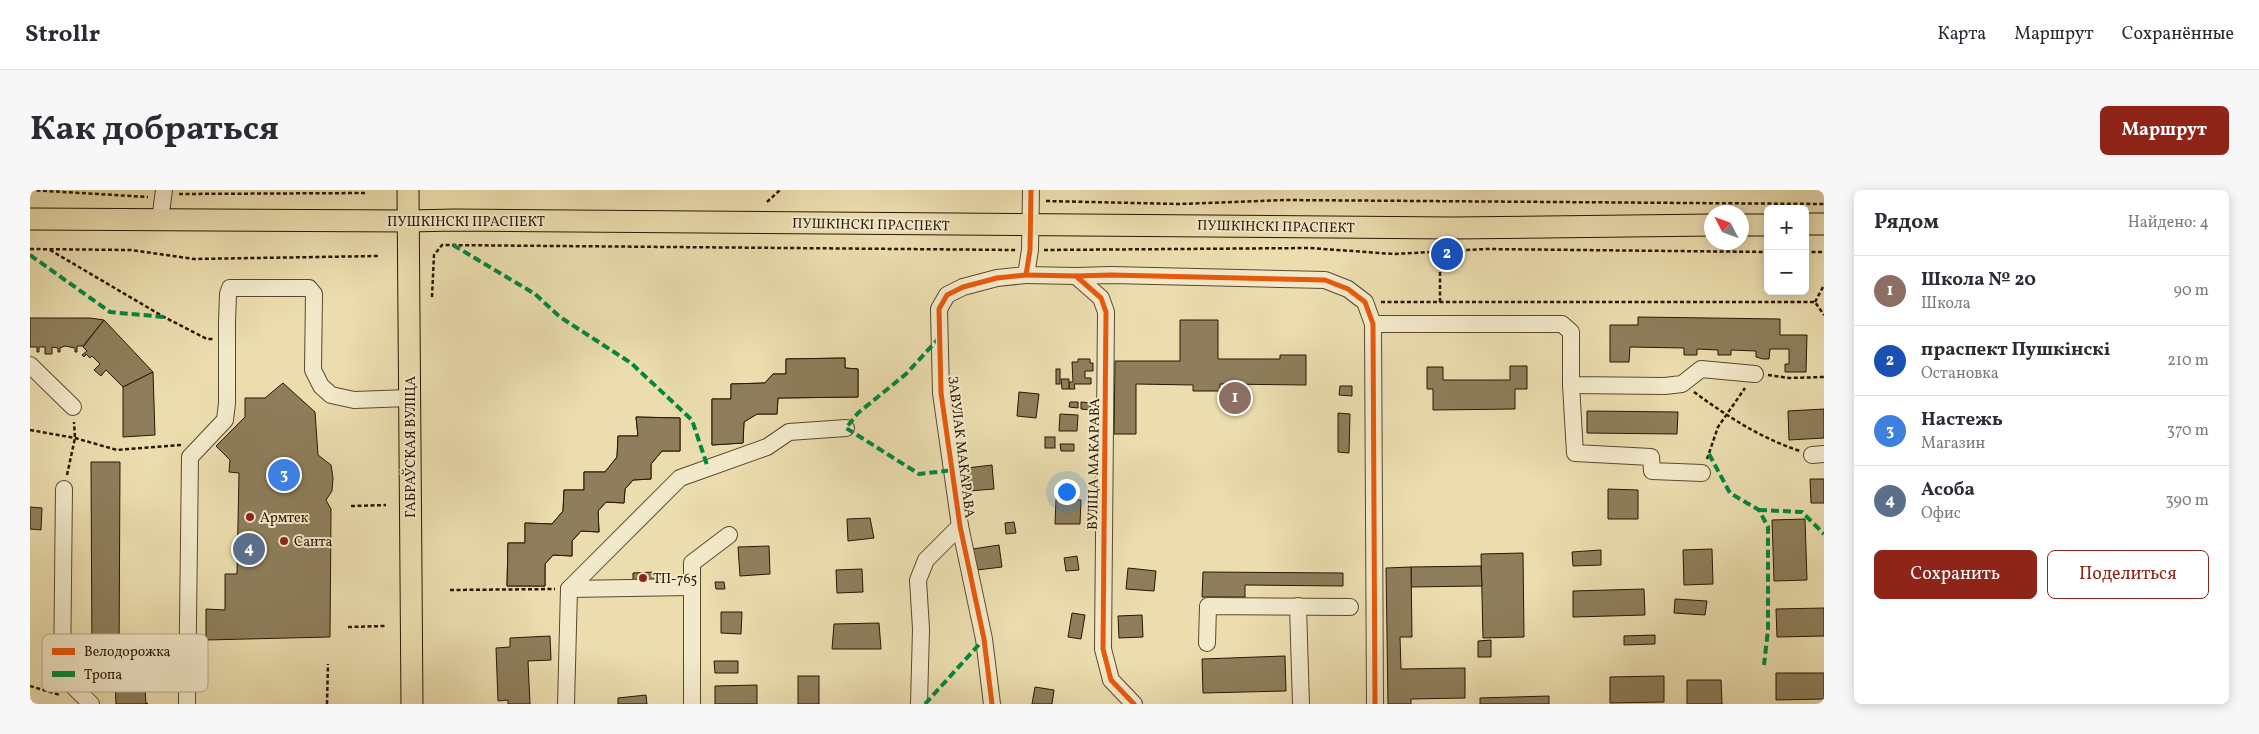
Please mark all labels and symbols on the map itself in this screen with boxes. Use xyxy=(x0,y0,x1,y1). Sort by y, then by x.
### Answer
north arrow xyxy=(1704,205,1749,250)
street label: ПУШКІНСКІ ПРАСПЕКТ xyxy=(387,213,545,232)
street label: ПУШКІНСКІ ПРАСПЕКТ xyxy=(792,215,950,236)
street label: ПУШКІНСКІ ПРАСПЕКТ xyxy=(1197,217,1355,238)
pin: 2 xyxy=(1431,235,1463,273)
street label: ЗАВУЛАК МАКАРАВА xyxy=(942,375,979,519)
street label: ГАБРАЎСКАЯ ВУЛІЦА xyxy=(401,376,421,518)
pin: 1 xyxy=(1219,379,1251,417)
street label: ВУЛІЦА МАКАРАВА xyxy=(1084,398,1105,530)
pin: 3 xyxy=(268,456,300,494)
your location xyxy=(1054,479,1080,505)
place label: Армтек xyxy=(260,509,309,528)
marker: Армтек xyxy=(244,511,256,523)
pin: 4 xyxy=(233,530,265,568)
place label: Санта xyxy=(294,533,333,552)
marker: Санта xyxy=(278,535,290,547)
place label: ТП-765 xyxy=(653,570,697,589)
marker: ТП-765 xyxy=(637,572,649,584)
legend xyxy=(42,634,208,692)
text: Велодорожка xyxy=(84,643,171,662)
text: Тропа xyxy=(84,666,122,685)

